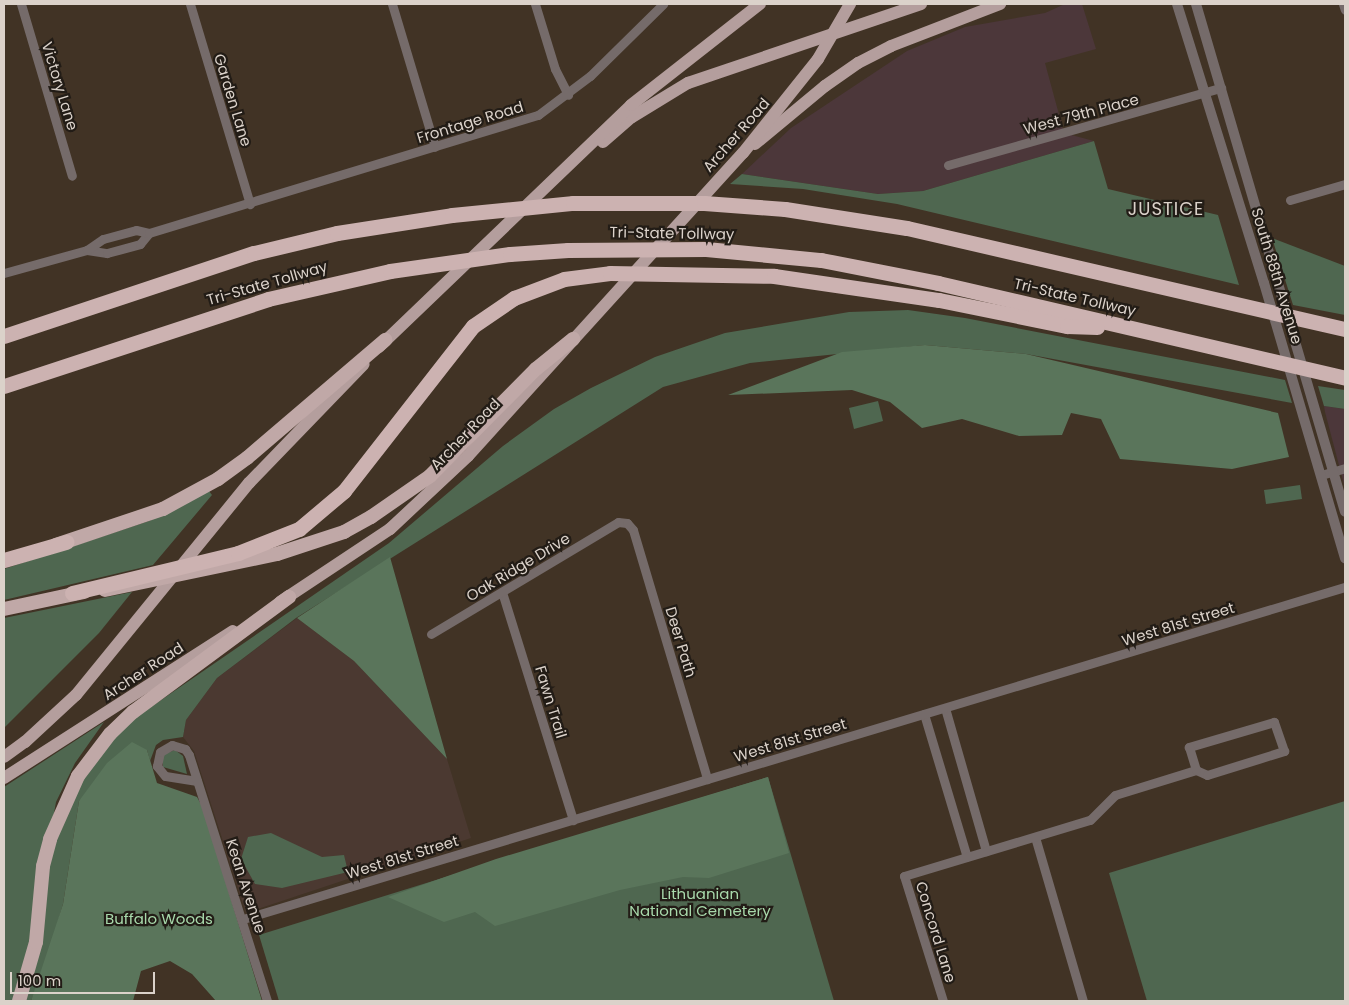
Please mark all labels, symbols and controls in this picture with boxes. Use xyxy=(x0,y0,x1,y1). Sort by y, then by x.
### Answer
street label: Victory Lane xyxy=(38,40,82,132)
street label: Garden Lane xyxy=(210,51,256,149)
street label: West 79th Place xyxy=(1021,90,1141,138)
street label: Archer Road xyxy=(699,94,773,176)
street label: Frontage Road xyxy=(415,97,525,147)
district label: JUSTICE xyxy=(1127,198,1205,220)
street label: South 88th Avenue xyxy=(1248,206,1306,346)
street label: Tri-State Tollway xyxy=(609,223,735,243)
street label: Tri-State Tollway xyxy=(205,257,329,309)
street label: Tri-State Tollway xyxy=(1012,274,1138,320)
street label: Archer Road xyxy=(426,395,504,473)
street label: Oak Ridge Drive xyxy=(463,529,573,605)
street label: West 81st Street xyxy=(1120,598,1236,650)
street label: Deer Path xyxy=(662,605,700,679)
street label: Archer Road xyxy=(99,638,187,704)
street label: Fawn Trail xyxy=(531,664,571,740)
street label: West 81st Street xyxy=(732,714,848,766)
street label: West 81st Street xyxy=(344,831,460,883)
street label: Kean Avenue xyxy=(222,836,270,936)
street label: Concord Lane xyxy=(912,879,960,985)
park label: Lithuanian National Cemetery xyxy=(629,884,771,919)
park label: Buffalo Woods xyxy=(105,910,213,928)
scale bar xyxy=(12,962,158,994)
text: 100 m xyxy=(18,970,61,991)

